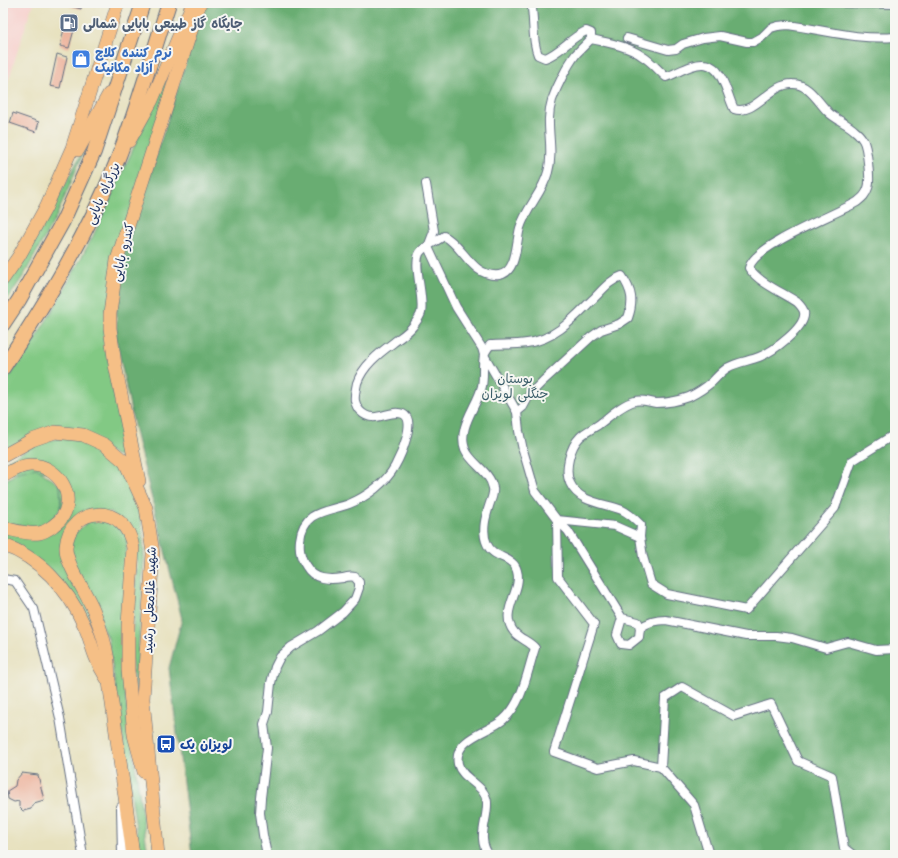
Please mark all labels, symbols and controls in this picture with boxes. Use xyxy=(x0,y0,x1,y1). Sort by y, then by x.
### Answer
fuel station icon: جایگاه گاز طبیعی بابایی شمالی xyxy=(58,12,80,34)
place label: جایگاه گاز طبیعی بابایی شمالی xyxy=(83,14,243,35)
place label: نرم کننده کلاچ آزاد مکانیک xyxy=(95,43,172,79)
shop icon: نرم کننده کلاچ آزاد مکانیک xyxy=(70,48,92,70)
street label: بزرگراه بابایی xyxy=(80,159,126,228)
street label: کندرو بابایی xyxy=(106,220,141,284)
park label: بوستان جنگلی لویزان xyxy=(482,369,548,405)
street label: شهید غلامعلی رشید xyxy=(138,546,163,654)
bus stop icon: لویزان یک xyxy=(155,733,177,755)
place label: لویزان یک xyxy=(180,735,232,756)

